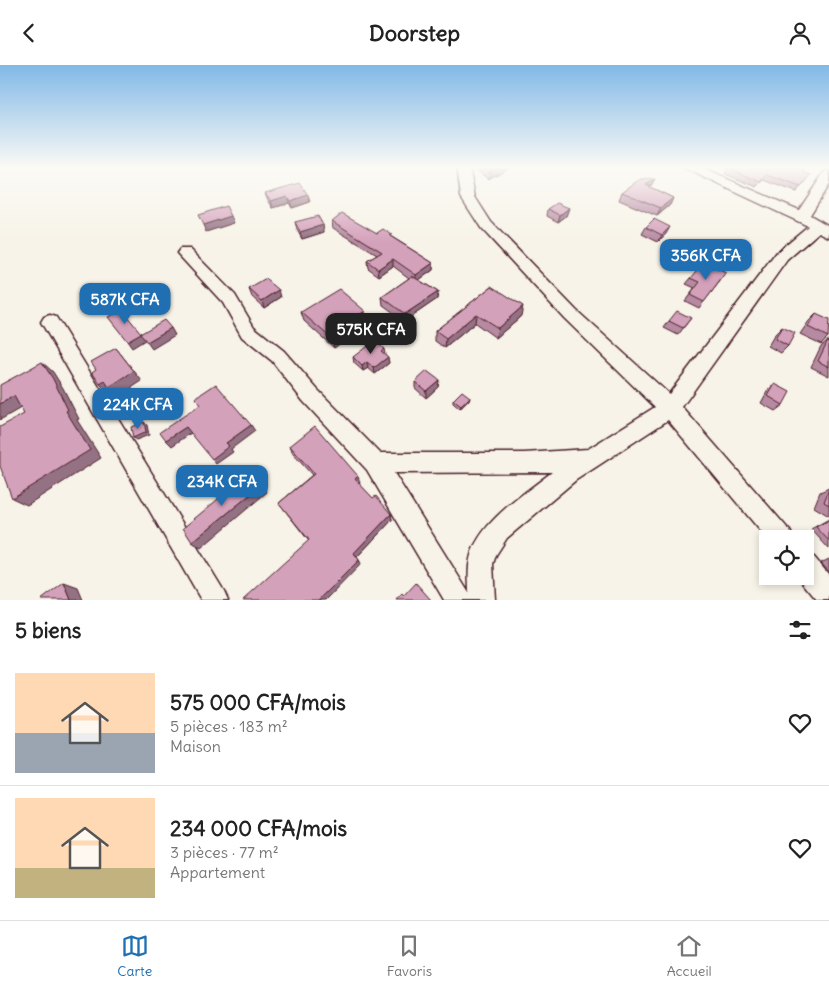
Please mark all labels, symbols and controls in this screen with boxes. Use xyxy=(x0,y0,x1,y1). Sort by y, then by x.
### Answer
icon: back xyxy=(15,19,43,47)
text: Doorstep xyxy=(369,19,460,47)
icon: person xyxy=(786,19,814,47)
pin: 356K CFA xyxy=(654,239,758,281)
text: 356K CFA xyxy=(671,245,741,265)
pin: 587K CFA xyxy=(73,283,177,325)
text: 587K CFA xyxy=(91,289,160,309)
pin: 575K CFA xyxy=(319,313,423,355)
text: 575K CFA xyxy=(337,319,405,339)
pin: 224K CFA xyxy=(86,387,190,430)
text: 224K CFA xyxy=(103,394,173,414)
pin: 234K CFA xyxy=(170,465,274,507)
text: 234K CFA xyxy=(187,471,257,491)
map controls xyxy=(759,530,814,585)
button: locate xyxy=(759,530,814,585)
icon: filters xyxy=(786,616,814,644)
text: 5 biens xyxy=(15,617,81,644)
text: 575 000 CFA/mois xyxy=(170,689,346,716)
icon: home xyxy=(55,693,115,753)
icon: heart xyxy=(786,709,814,737)
text: 5 pièces · 183 m² xyxy=(170,716,288,736)
text: Maison xyxy=(170,736,221,756)
text: 234 000 CFA/mois xyxy=(170,815,347,842)
icon: home xyxy=(55,818,115,878)
icon: heart xyxy=(786,834,814,862)
text: 3 pièces · 77 m² xyxy=(170,842,279,862)
text: Appartement xyxy=(170,862,265,882)
tab: Carte xyxy=(117,932,152,980)
tab: Favoris xyxy=(387,932,432,980)
tab: Accueil xyxy=(667,932,712,980)

